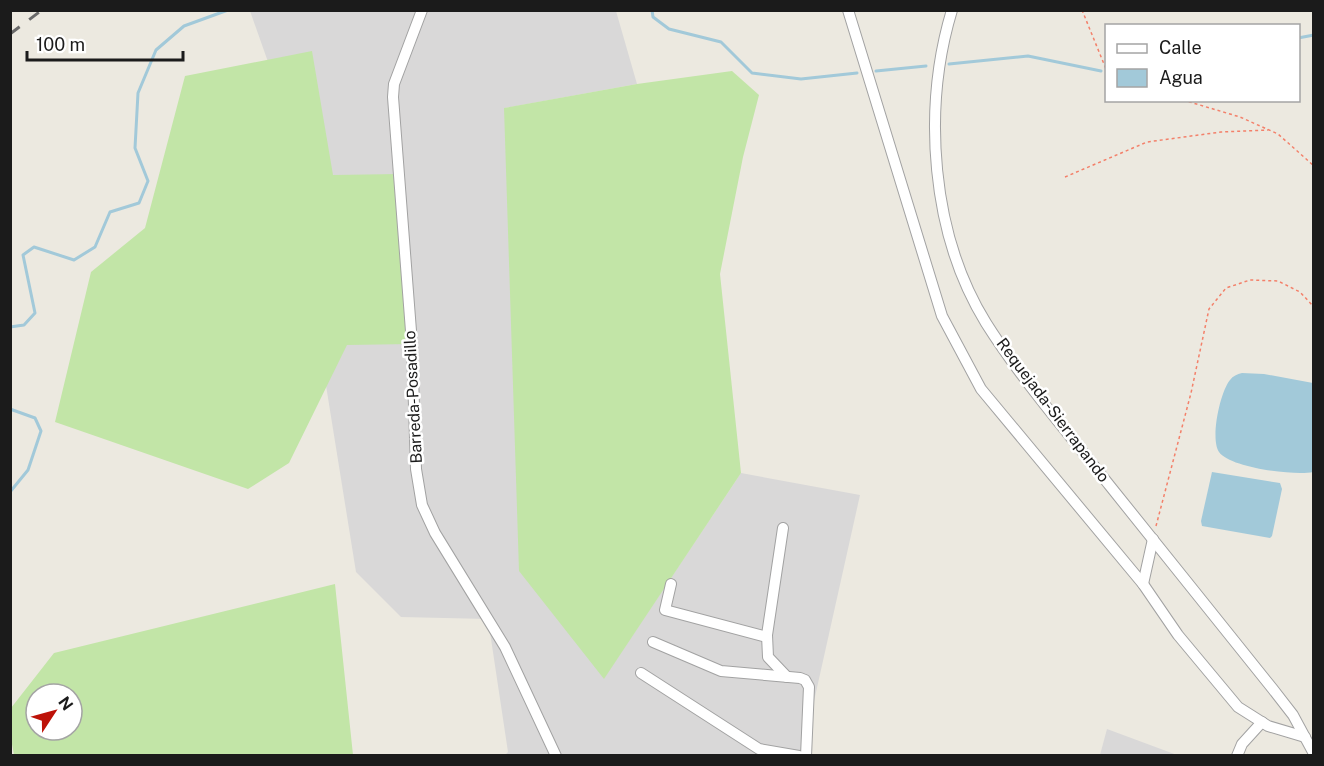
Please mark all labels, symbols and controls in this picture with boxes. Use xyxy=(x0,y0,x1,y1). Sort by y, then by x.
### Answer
scale bar xyxy=(27,24,183,62)
legend xyxy=(1105,24,1300,102)
text: 100 m xyxy=(36,34,85,55)
text: Calle xyxy=(1159,37,1202,58)
text: Agua xyxy=(1159,67,1203,88)
street label: Barreda-Posadillo xyxy=(400,330,426,464)
street label: Requejada-Sierrapando xyxy=(993,334,1113,486)
north arrow xyxy=(24,682,84,742)
text: N xyxy=(54,693,77,714)

